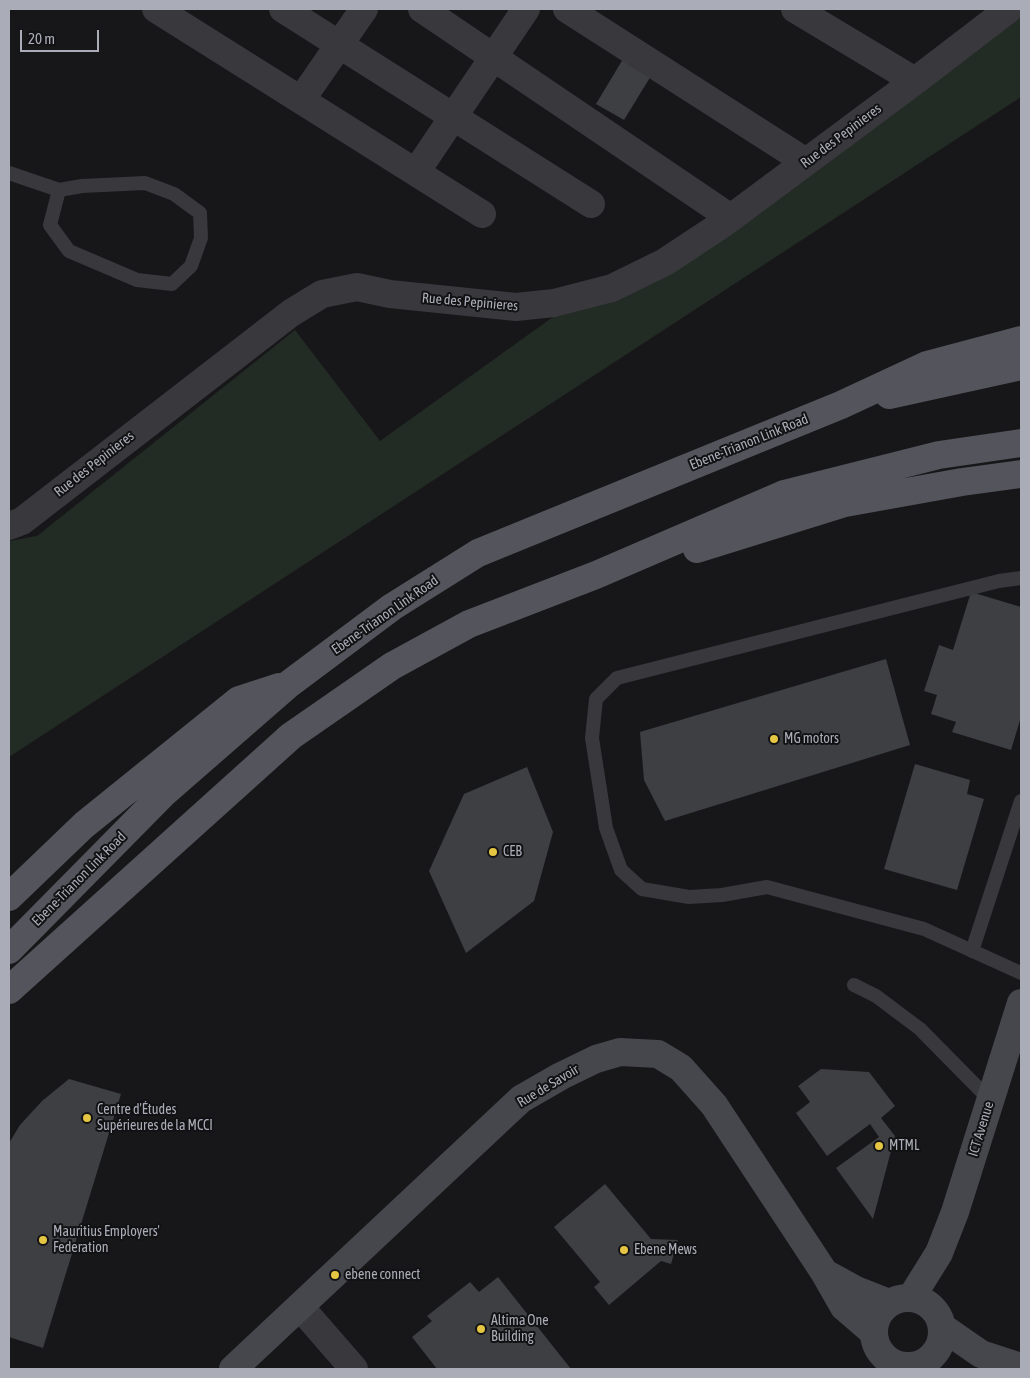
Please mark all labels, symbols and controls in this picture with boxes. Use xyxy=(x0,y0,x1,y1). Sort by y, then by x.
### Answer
scale bar xyxy=(22,20,101,52)
text: 20 m xyxy=(28,30,55,47)
street label: Rue des Pepinieres xyxy=(797,100,885,172)
street label: Rue des Pepinieres xyxy=(421,289,519,315)
street label: Ebene-Trianon Link Road xyxy=(687,411,811,473)
street label: Rue des Pepinieres xyxy=(51,428,137,500)
street label: Ebene-Trianon Link Road xyxy=(328,572,442,658)
place label: MG motors xyxy=(784,731,839,747)
marker: MG motors xyxy=(768,733,780,745)
street label: Ebene-Trianon Link Road xyxy=(28,828,130,930)
place label: CEB xyxy=(503,844,522,860)
marker: CEB xyxy=(487,846,499,858)
street label: Rue de Savoir xyxy=(514,1061,582,1111)
street label: ICT Avenue xyxy=(965,1099,997,1159)
place label: Centre d'Études Supérieures de la MCCI xyxy=(97,1102,213,1134)
marker: Centre d'Études Supérieures de la MCCI xyxy=(81,1112,93,1124)
place label: MTML xyxy=(889,1138,919,1154)
marker: MTML xyxy=(873,1140,885,1152)
place label: Mauritius Employers' Federation xyxy=(53,1224,160,1256)
marker: Mauritius Employers' Federation xyxy=(37,1234,49,1246)
place label: Ebene Mews xyxy=(634,1242,697,1258)
marker: Ebene Mews xyxy=(618,1244,630,1256)
place label: ebene connect xyxy=(345,1267,420,1283)
marker: ebene connect xyxy=(329,1269,341,1281)
place label: Altima One Building xyxy=(491,1313,549,1345)
marker: Altima One Building xyxy=(475,1323,487,1335)

